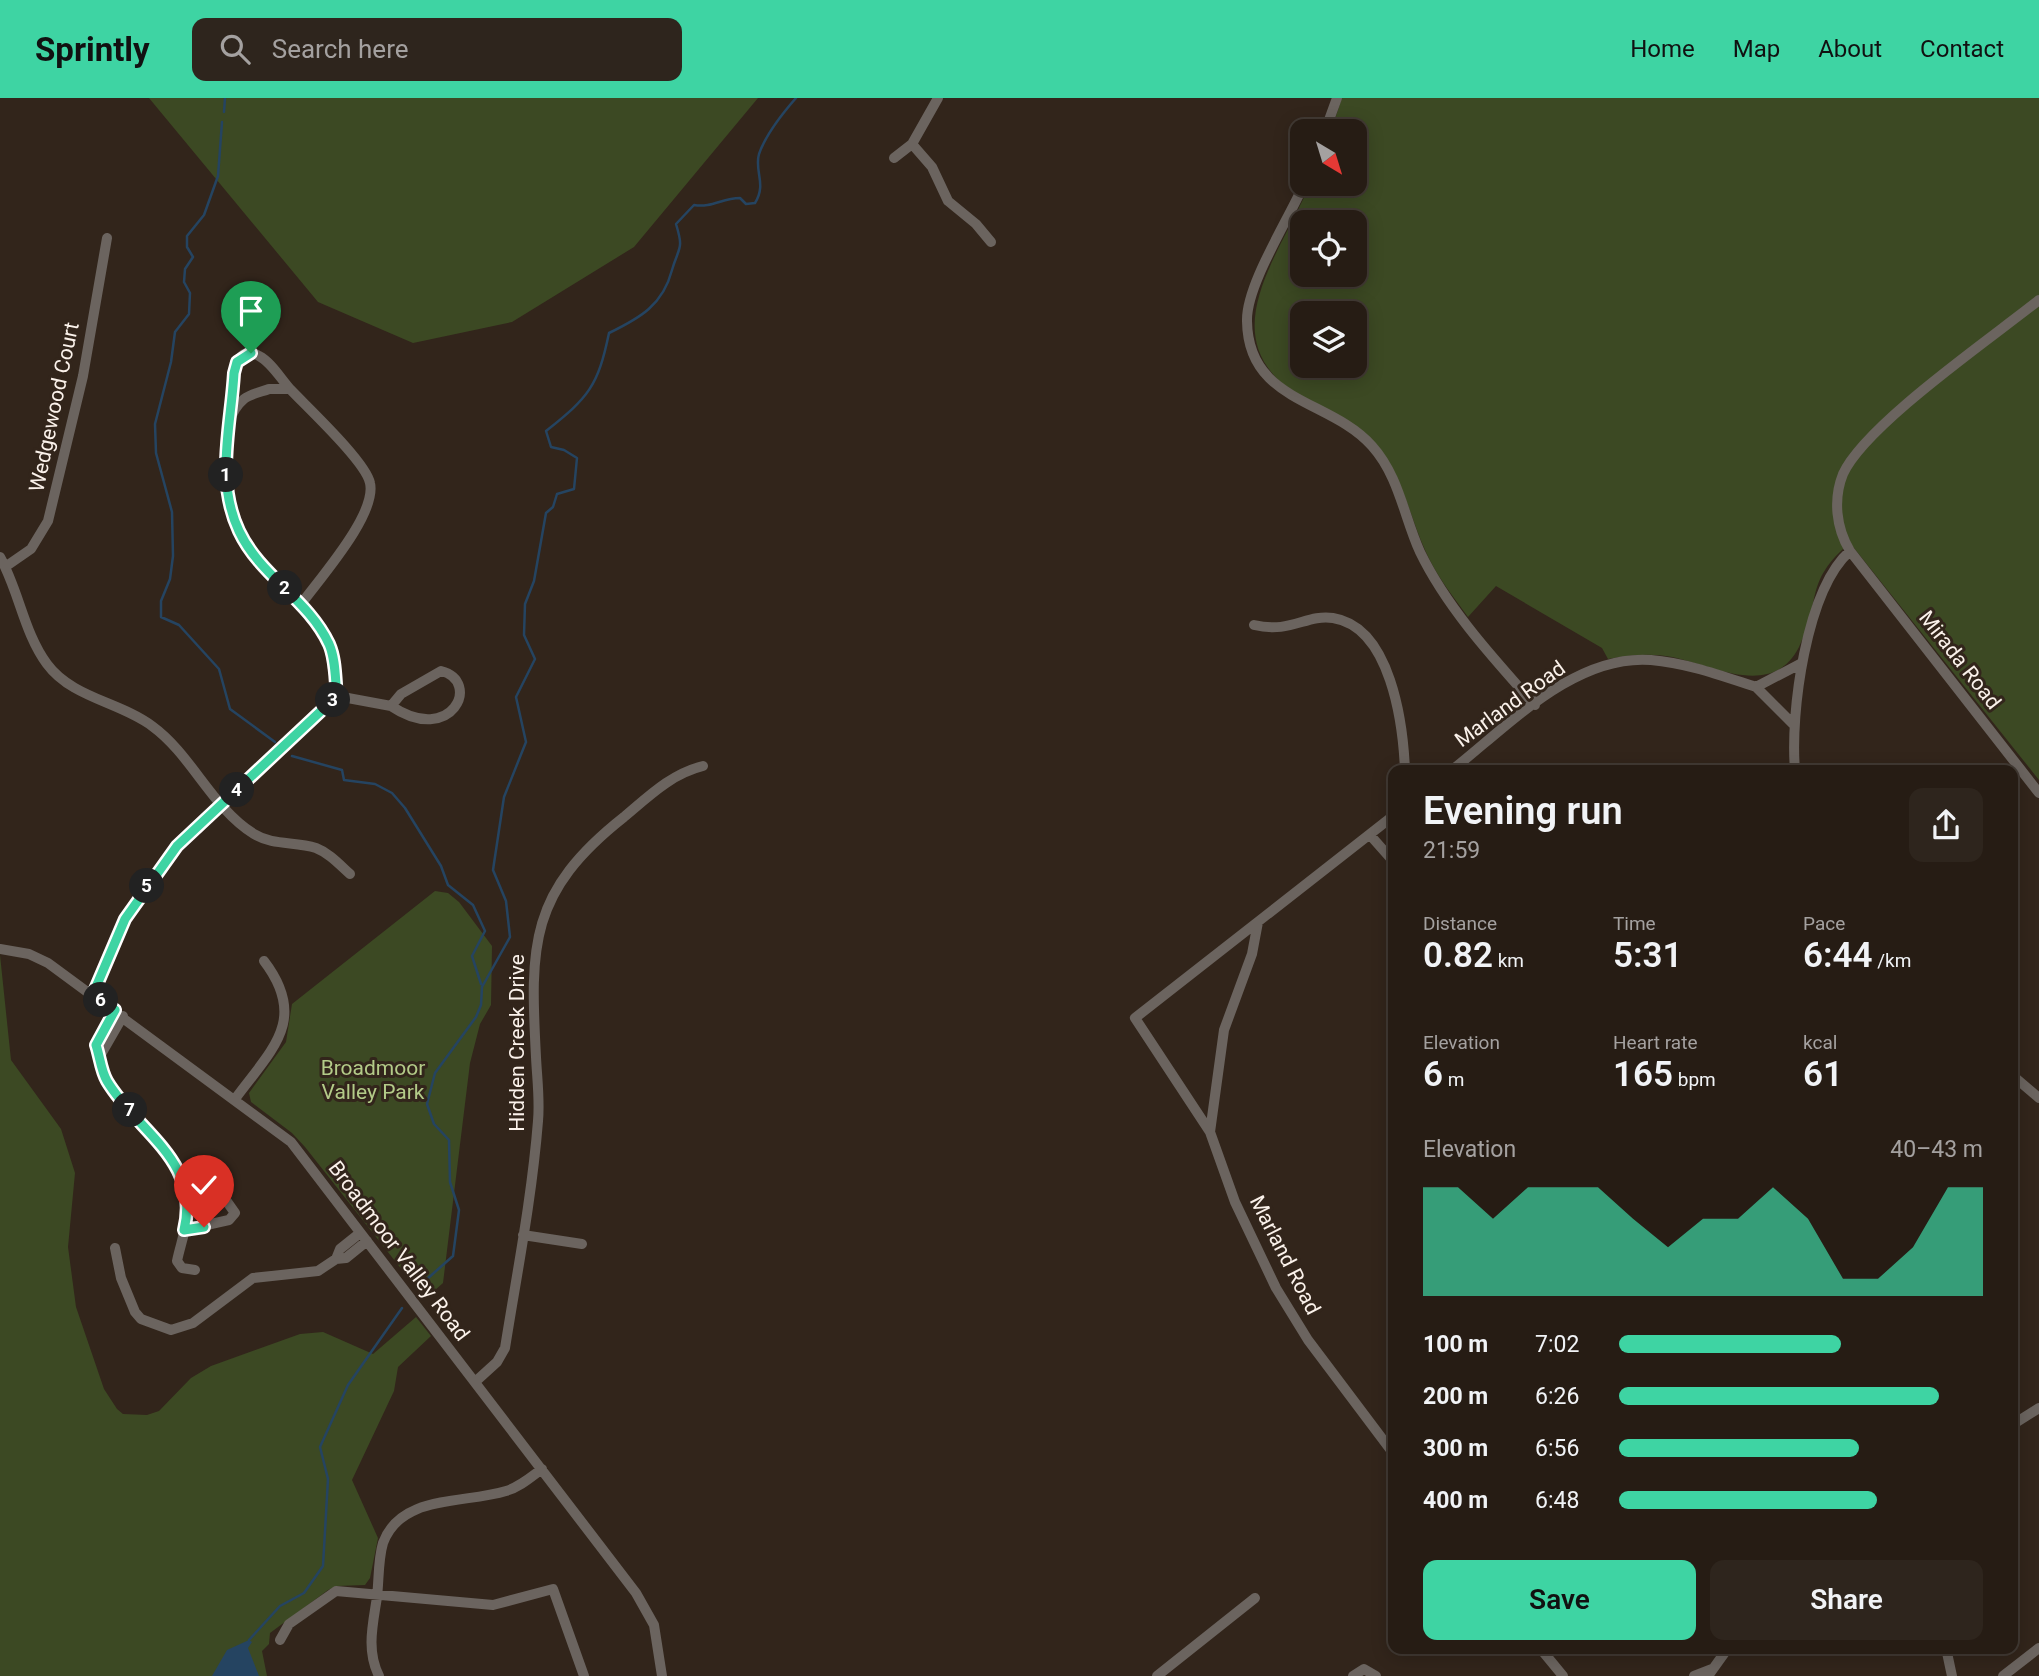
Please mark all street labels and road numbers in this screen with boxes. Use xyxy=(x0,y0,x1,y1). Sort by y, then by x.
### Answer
street label: Wedgewood Court xyxy=(24,320,84,494)
street label: Mirada Road xyxy=(1914,606,2006,714)
street label: Marland Road xyxy=(1450,656,1570,752)
street label: Hidden Creek Drive xyxy=(505,954,529,1132)
street label: Broadmoor Valley Road xyxy=(324,1156,474,1346)
street label: Marland Road xyxy=(1245,1192,1325,1318)

